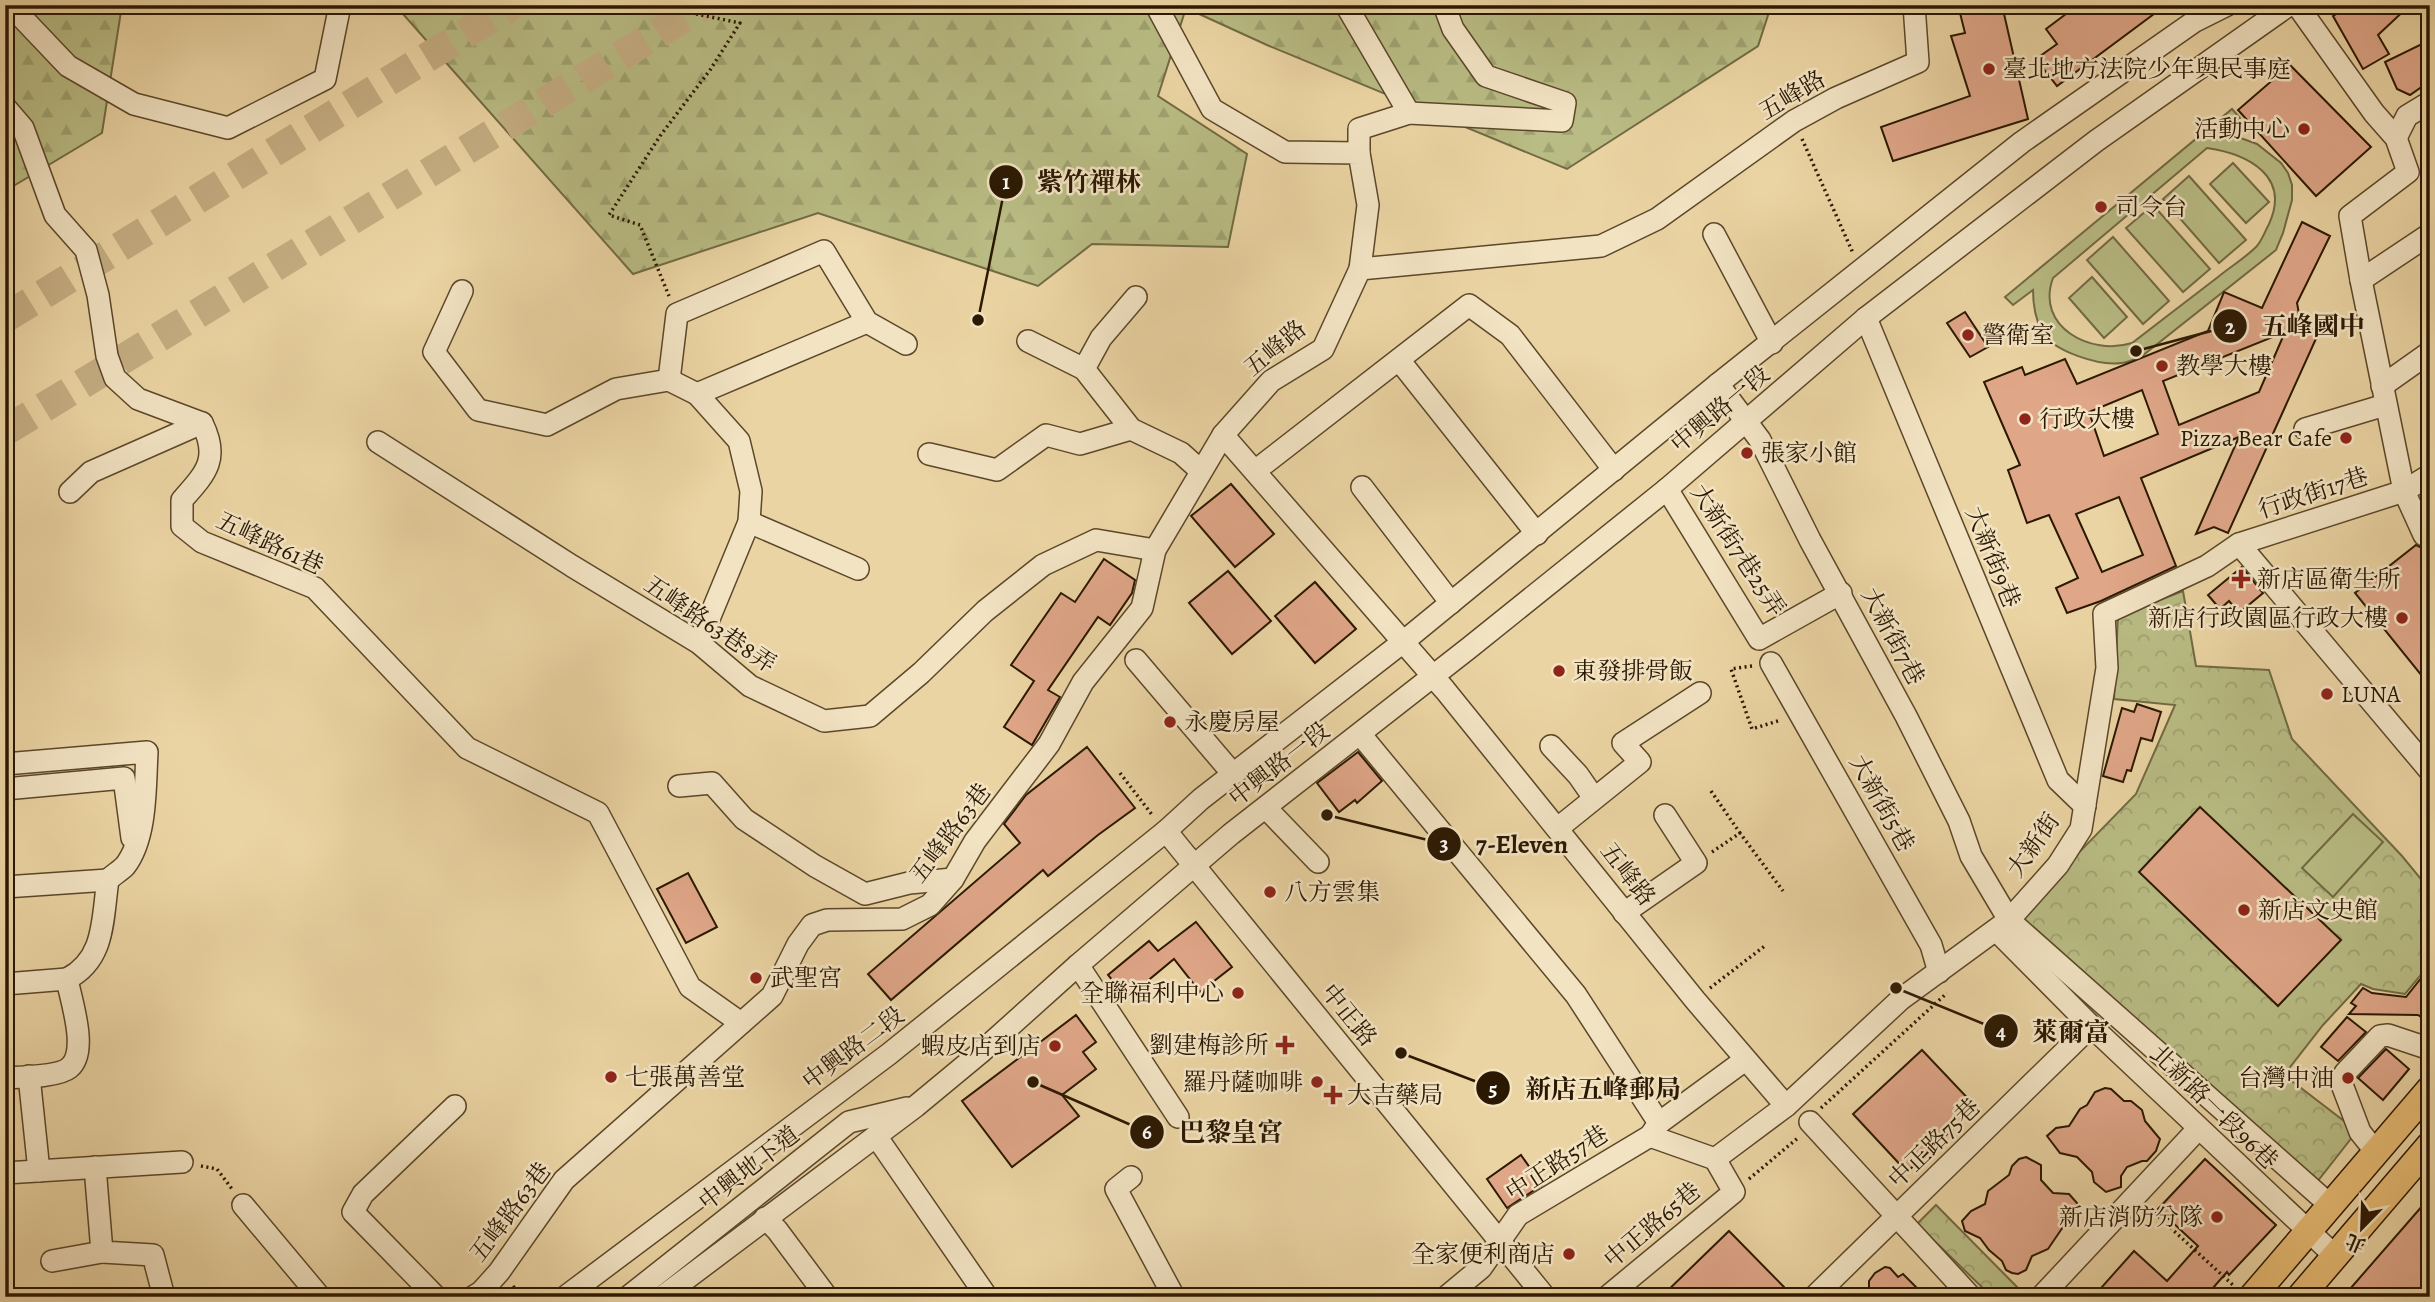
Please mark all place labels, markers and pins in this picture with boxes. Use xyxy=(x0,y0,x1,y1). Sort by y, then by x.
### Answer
place label: 臺北地方法院少年與民事庭 xyxy=(2003,53,2291,85)
marker: 臺北地方法院少年與民事庭 xyxy=(1981,61,1997,77)
place label: 活動中心 xyxy=(2194,113,2290,145)
marker: 活動中心 xyxy=(2296,121,2312,137)
callout: 紫竹禪林 xyxy=(988,159,1155,206)
place label: 司令台 xyxy=(2115,191,2187,223)
marker: 司令台 xyxy=(2093,199,2109,215)
callout: 五峰國中 xyxy=(2212,303,2379,350)
place label: 警衛室 xyxy=(1982,319,2054,351)
marker: 警衛室 xyxy=(1960,327,1976,343)
place label: 教學大樓 xyxy=(2176,350,2272,382)
marker: 教學大樓 xyxy=(2154,358,2170,374)
place label: 行政大樓 xyxy=(2039,403,2135,435)
marker: 行政大樓 xyxy=(2017,411,2033,427)
place label: Pizza Bear Cafe xyxy=(2180,422,2332,454)
marker: Pizza Bear Cafe xyxy=(2338,430,2354,446)
place label: 張家小館 xyxy=(1761,437,1857,469)
marker: 張家小館 xyxy=(1739,445,1755,461)
place label: 新店區衛生所 xyxy=(2257,563,2401,595)
marker: 新店區衛生所 xyxy=(2231,569,2251,589)
place label: 新店行政園區行政大樓 xyxy=(2148,602,2388,634)
marker: 新店行政園區行政大樓 xyxy=(2394,610,2410,626)
place label: 東發排骨飯 xyxy=(1573,655,1693,687)
marker: 東發排骨飯 xyxy=(1551,663,1567,679)
place label: LUNA xyxy=(2341,678,2402,710)
marker: LUNA xyxy=(2319,686,2335,702)
place label: 永慶房屋 xyxy=(1184,706,1280,738)
marker: 永慶房屋 xyxy=(1162,714,1178,730)
callout: 7-Eleven xyxy=(1426,820,1582,867)
place label: 八方雲集 xyxy=(1284,876,1380,908)
marker: 八方雲集 xyxy=(1262,884,1278,900)
place label: 新店文史館 xyxy=(2258,894,2378,926)
marker: 新店文史館 xyxy=(2236,902,2252,918)
place label: 武聖宮 xyxy=(770,962,842,994)
marker: 武聖宮 xyxy=(748,970,764,986)
place label: 全聯福利中心 xyxy=(1080,977,1224,1009)
marker: 全聯福利中心 xyxy=(1230,985,1246,1001)
callout: 萊爾富 xyxy=(1983,1008,2124,1055)
place label: 劉建梅診所 xyxy=(1149,1029,1269,1061)
place label: 蝦皮店到店 xyxy=(921,1030,1041,1062)
marker: 劉建梅診所 xyxy=(1275,1035,1295,1055)
marker: 蝦皮店到店 xyxy=(1047,1038,1063,1054)
place label: 七張萬善堂 xyxy=(625,1061,745,1093)
place label: 台灣中油 xyxy=(2238,1062,2334,1094)
callout: 新店五峰郵局 xyxy=(1476,1065,1695,1112)
place label: 羅丹薩咖啡 xyxy=(1183,1066,1303,1098)
marker: 七張萬善堂 xyxy=(603,1069,619,1085)
marker: 台灣中油 xyxy=(2340,1070,2356,1086)
marker: 羅丹薩咖啡 xyxy=(1309,1074,1325,1090)
place label: 大吉藥局 xyxy=(1347,1079,1443,1111)
marker: 大吉藥局 xyxy=(1325,1087,1341,1103)
callout: 巴黎皇宮 xyxy=(1130,1108,1297,1155)
place label: 新店消防分隊 xyxy=(2059,1201,2203,1233)
marker: 新店消防分隊 xyxy=(2209,1209,2225,1225)
place label: 全家便利商店 xyxy=(1411,1238,1555,1270)
marker: 全家便利商店 xyxy=(1561,1246,1577,1262)

